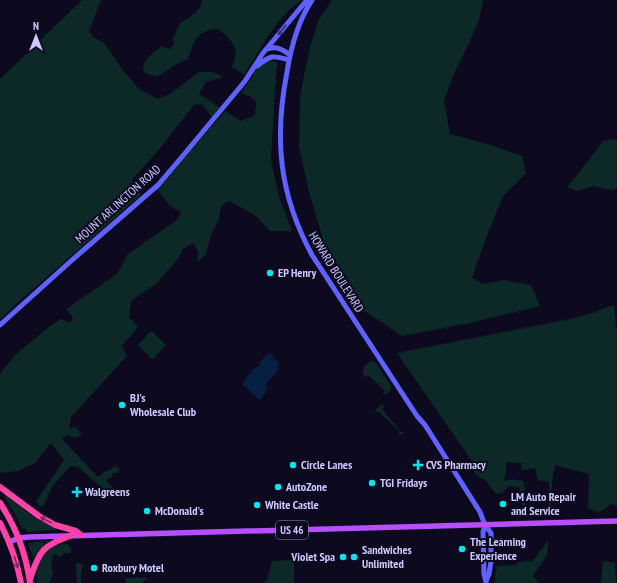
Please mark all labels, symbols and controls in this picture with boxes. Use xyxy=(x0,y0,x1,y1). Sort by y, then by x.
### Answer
north arrow xyxy=(16,16,56,56)
text: N xyxy=(33,19,39,33)
one-way arrow xyxy=(277,25,286,35)
street label: MOUNT ARLINGTON ROAD xyxy=(72,161,164,246)
street label: HOWARD BOULEVARD xyxy=(306,229,367,315)
place label: EP Henry xyxy=(278,265,316,280)
marker: EP Henry xyxy=(265,268,275,278)
place label: BJ's Wholesale Club xyxy=(129,390,197,419)
marker: BJ's Wholesale Club xyxy=(117,400,127,410)
place label: Circle Lanes xyxy=(301,457,352,472)
place label: CVS Pharmacy xyxy=(426,457,486,472)
marker: Circle Lanes xyxy=(288,460,298,470)
marker: CVS Pharmacy xyxy=(413,460,423,470)
place label: TGI Fridays xyxy=(380,475,427,490)
marker: TGI Fridays xyxy=(367,478,377,488)
place label: AutoZone xyxy=(285,479,327,494)
marker: AutoZone xyxy=(273,482,283,492)
place label: Walgreens xyxy=(84,484,130,499)
marker: Walgreens xyxy=(72,487,82,497)
place label: LM Auto Repair and Service xyxy=(511,489,576,518)
place label: White Castle xyxy=(264,497,319,512)
marker: LM Auto Repair and Service xyxy=(498,499,508,509)
marker: White Castle xyxy=(252,500,262,510)
place label: McDonald's xyxy=(155,503,204,518)
marker: McDonald's xyxy=(142,506,152,516)
one-way arrow xyxy=(40,516,52,523)
road number: US 46 xyxy=(276,521,308,539)
place label: The Learning Experience xyxy=(470,534,526,563)
place label: Sandwiches Unlimited xyxy=(362,542,412,571)
marker: The Learning Experience xyxy=(457,544,467,554)
place label: Violet Spa xyxy=(290,549,335,564)
marker: Violet Spa xyxy=(338,552,348,562)
marker: Sandwiches Unlimited xyxy=(349,552,359,562)
one-way arrow xyxy=(13,555,20,568)
place label: Roxbury Motel xyxy=(102,560,164,575)
marker: Roxbury Motel xyxy=(89,563,99,573)

